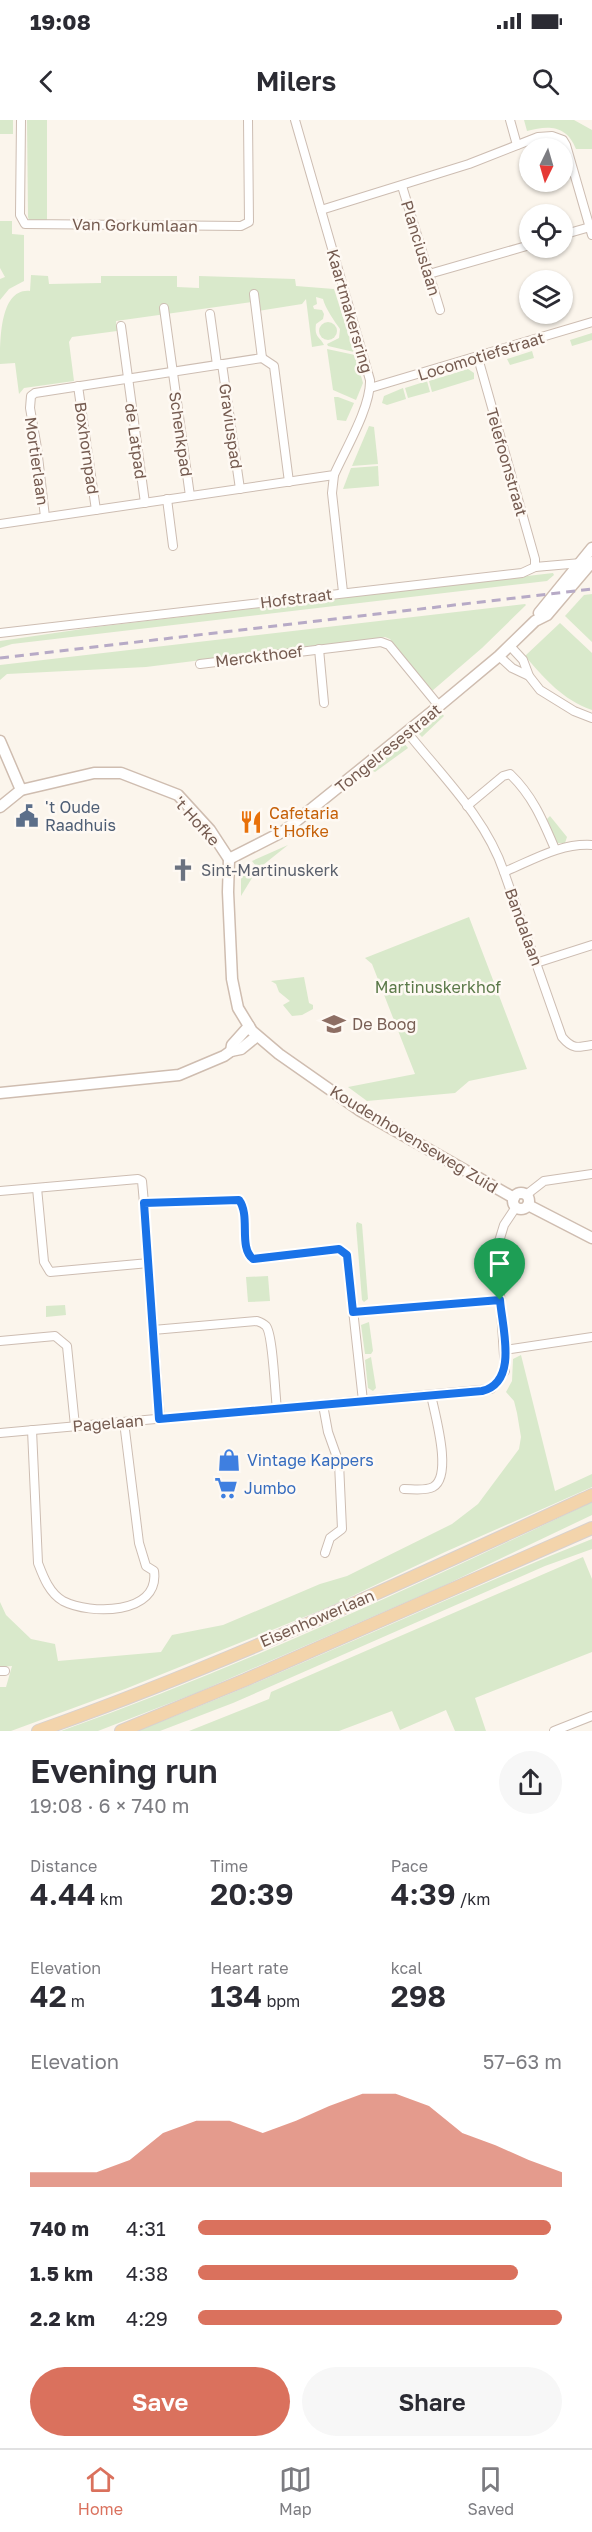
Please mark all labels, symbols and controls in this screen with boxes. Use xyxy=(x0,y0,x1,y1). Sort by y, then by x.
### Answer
text: 19:08 xyxy=(30,8,91,35)
icon: back xyxy=(30,65,63,98)
text: Milers xyxy=(256,65,336,97)
icon: search xyxy=(529,65,562,98)
north arrow xyxy=(519,138,573,192)
map controls xyxy=(519,138,573,324)
street label: Planciuslaan xyxy=(397,198,445,298)
button: locate xyxy=(519,204,573,258)
street label: Van Gorkumlaan xyxy=(72,214,198,236)
street label: Kaartmakersring xyxy=(323,247,377,375)
button: layers xyxy=(519,270,573,324)
street label: Locomotiefstraat xyxy=(415,327,547,385)
street label: Graviuspad xyxy=(215,382,247,470)
street label: Schenkpad xyxy=(165,390,197,478)
street label: Boxhornpad xyxy=(71,401,103,495)
street label: de Latpad xyxy=(121,402,151,480)
street label: Telefoonstraat xyxy=(482,405,532,519)
street label: Mortierlaan xyxy=(21,415,53,507)
street label: Hofstraat xyxy=(259,584,333,612)
street label: Merckthoef xyxy=(214,641,304,671)
street label: Tongelresestraat xyxy=(331,699,445,797)
street label: 't Hofke xyxy=(170,792,224,850)
place label: 't Oude Raadhuis xyxy=(45,797,116,835)
public building icon: 't Oude Raadhuis xyxy=(14,803,40,829)
place label: Cafetaria 't Hofke xyxy=(269,803,339,841)
restaurant icon: Cafetaria 't Hofke xyxy=(238,809,264,835)
church icon: Sint-Martinuskerk xyxy=(170,857,196,883)
place label: Sint-Martinuskerk xyxy=(201,860,339,880)
street label: Bandalaan xyxy=(501,885,547,969)
park label: Martinuskerkhof xyxy=(375,977,501,997)
school or university icon: De Boog xyxy=(321,1011,347,1037)
place label: De Boog xyxy=(352,1014,416,1034)
street label: Koudenhovenseweg Zuid xyxy=(326,1081,502,1197)
pin xyxy=(474,1238,525,1300)
icon: arrive xyxy=(483,1247,516,1280)
street label: Pagelaan xyxy=(71,1410,145,1436)
shop icon: Vintage Kappers xyxy=(216,1447,242,1473)
place label: Vintage Kappers xyxy=(247,1450,374,1470)
supermarket icon: Jumbo xyxy=(213,1475,239,1501)
place label: Jumbo xyxy=(244,1478,296,1498)
street label: Eisenhowerlaan xyxy=(257,1585,377,1651)
text: Evening run xyxy=(30,1751,218,1790)
button: share xyxy=(499,1751,562,1814)
text: 19:08 · 6 × 740 m xyxy=(30,1793,189,1817)
text: Distance xyxy=(30,1856,97,1876)
text: Time xyxy=(210,1856,248,1876)
text: Pace xyxy=(391,1856,428,1876)
text: 4.44 xyxy=(30,1876,96,1912)
text: 20:39 xyxy=(210,1876,294,1912)
text: 4:39 xyxy=(391,1876,456,1912)
text: km xyxy=(96,1889,123,1909)
text: /km xyxy=(456,1889,491,1909)
text: Elevation xyxy=(30,1958,101,1978)
text: Heart rate xyxy=(210,1958,288,1978)
text: kcal xyxy=(391,1958,422,1978)
text: 42 xyxy=(30,1978,67,2014)
text: 134 xyxy=(210,1978,262,2014)
text: 298 xyxy=(391,1978,446,2014)
text: m xyxy=(67,1991,85,2011)
text: bpm xyxy=(262,1991,300,2011)
text: Elevation xyxy=(30,2049,119,2073)
text: 57–63 m xyxy=(483,2049,562,2073)
text: 740 m xyxy=(30,2216,89,2240)
text: 4:31 xyxy=(126,2216,166,2240)
text: 1.5 km xyxy=(30,2261,93,2285)
text: 4:38 xyxy=(126,2261,168,2285)
text: 2.2 km xyxy=(30,2306,95,2330)
text: 4:29 xyxy=(126,2306,168,2330)
button: Save xyxy=(30,2367,290,2436)
button: Share xyxy=(302,2367,562,2436)
tab: Home xyxy=(78,2463,123,2519)
tab: Map xyxy=(279,2463,312,2519)
tab: Saved xyxy=(467,2463,514,2519)

